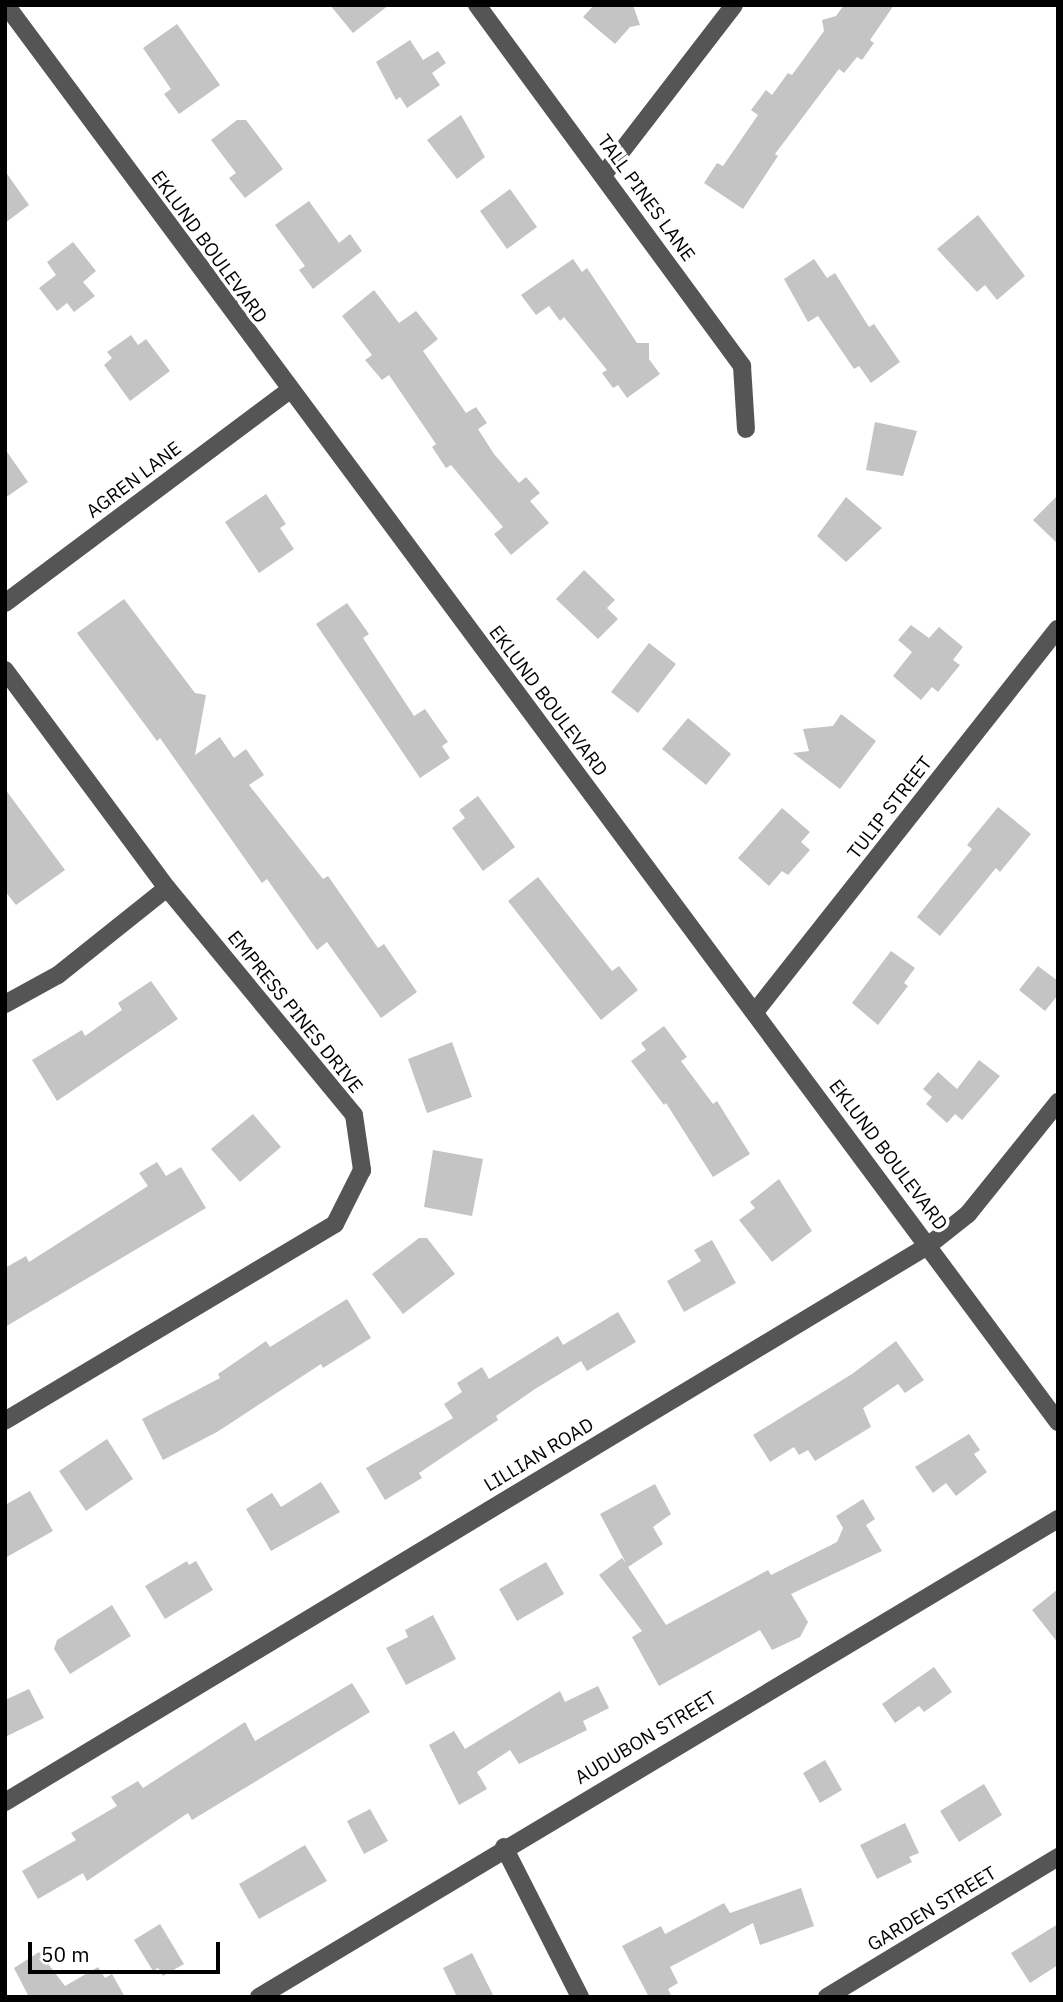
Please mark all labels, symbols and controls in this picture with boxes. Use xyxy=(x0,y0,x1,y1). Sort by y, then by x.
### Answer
street label: TALL PINES LANE xyxy=(592,130,700,266)
street label: EKLUND BOULEVARD xyxy=(146,166,272,328)
street label: AGREN LANE xyxy=(82,437,186,523)
street label: EKLUND BOULEVARD xyxy=(484,621,612,781)
street label: TULIP STREET xyxy=(843,752,937,864)
street label: EMPRESS PINES DRIVE xyxy=(223,926,367,1098)
street label: EKLUND BOULEVARD xyxy=(824,1075,952,1235)
street label: LILLIAN ROAD xyxy=(480,1413,598,1497)
street label: AUDUBON STREET xyxy=(571,1687,721,1789)
street label: GARDEN STREET xyxy=(864,1862,1000,1956)
scale bar xyxy=(32,1928,224,1972)
text: 50 m xyxy=(41,1940,90,1968)

